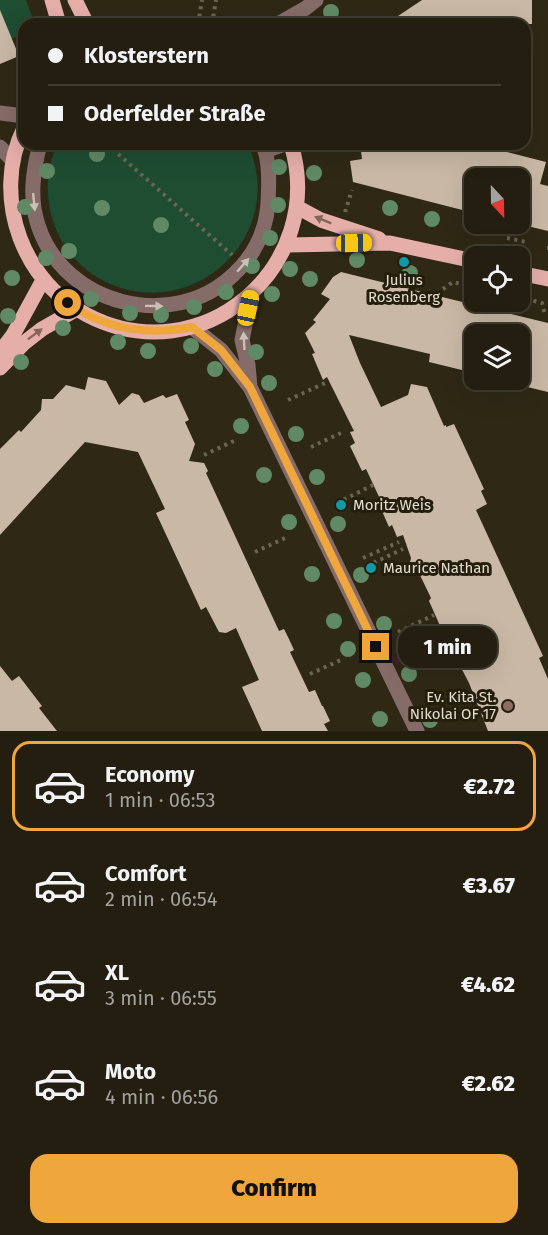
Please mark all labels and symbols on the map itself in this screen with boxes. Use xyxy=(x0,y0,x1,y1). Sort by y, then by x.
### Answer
north arrow xyxy=(464,168,530,234)
one-way arrow xyxy=(29,192,39,211)
one-way arrow xyxy=(314,215,332,224)
car xyxy=(336,234,372,252)
marker: Julius Rosenberg xyxy=(397,255,411,269)
one-way arrow xyxy=(236,258,249,273)
place label: Julius Rosenberg xyxy=(368,271,440,306)
route start xyxy=(54,289,81,316)
car xyxy=(235,289,261,327)
one-way arrow xyxy=(145,301,164,310)
one-way arrow xyxy=(27,328,43,341)
one-way arrow xyxy=(239,331,249,350)
place label: Moritz Weis xyxy=(353,496,431,514)
marker: Moritz Weis xyxy=(334,498,348,512)
place label: Maurice Nathan xyxy=(383,559,490,577)
marker: Maurice Nathan xyxy=(364,561,378,575)
callout: 1 min xyxy=(397,626,496,668)
route end xyxy=(362,633,389,660)
place label: Ev. Kita St. Nikolai OF 17 xyxy=(410,688,496,723)
marker: Ev. Kita St. Nikolai OF 17 xyxy=(501,699,515,713)

